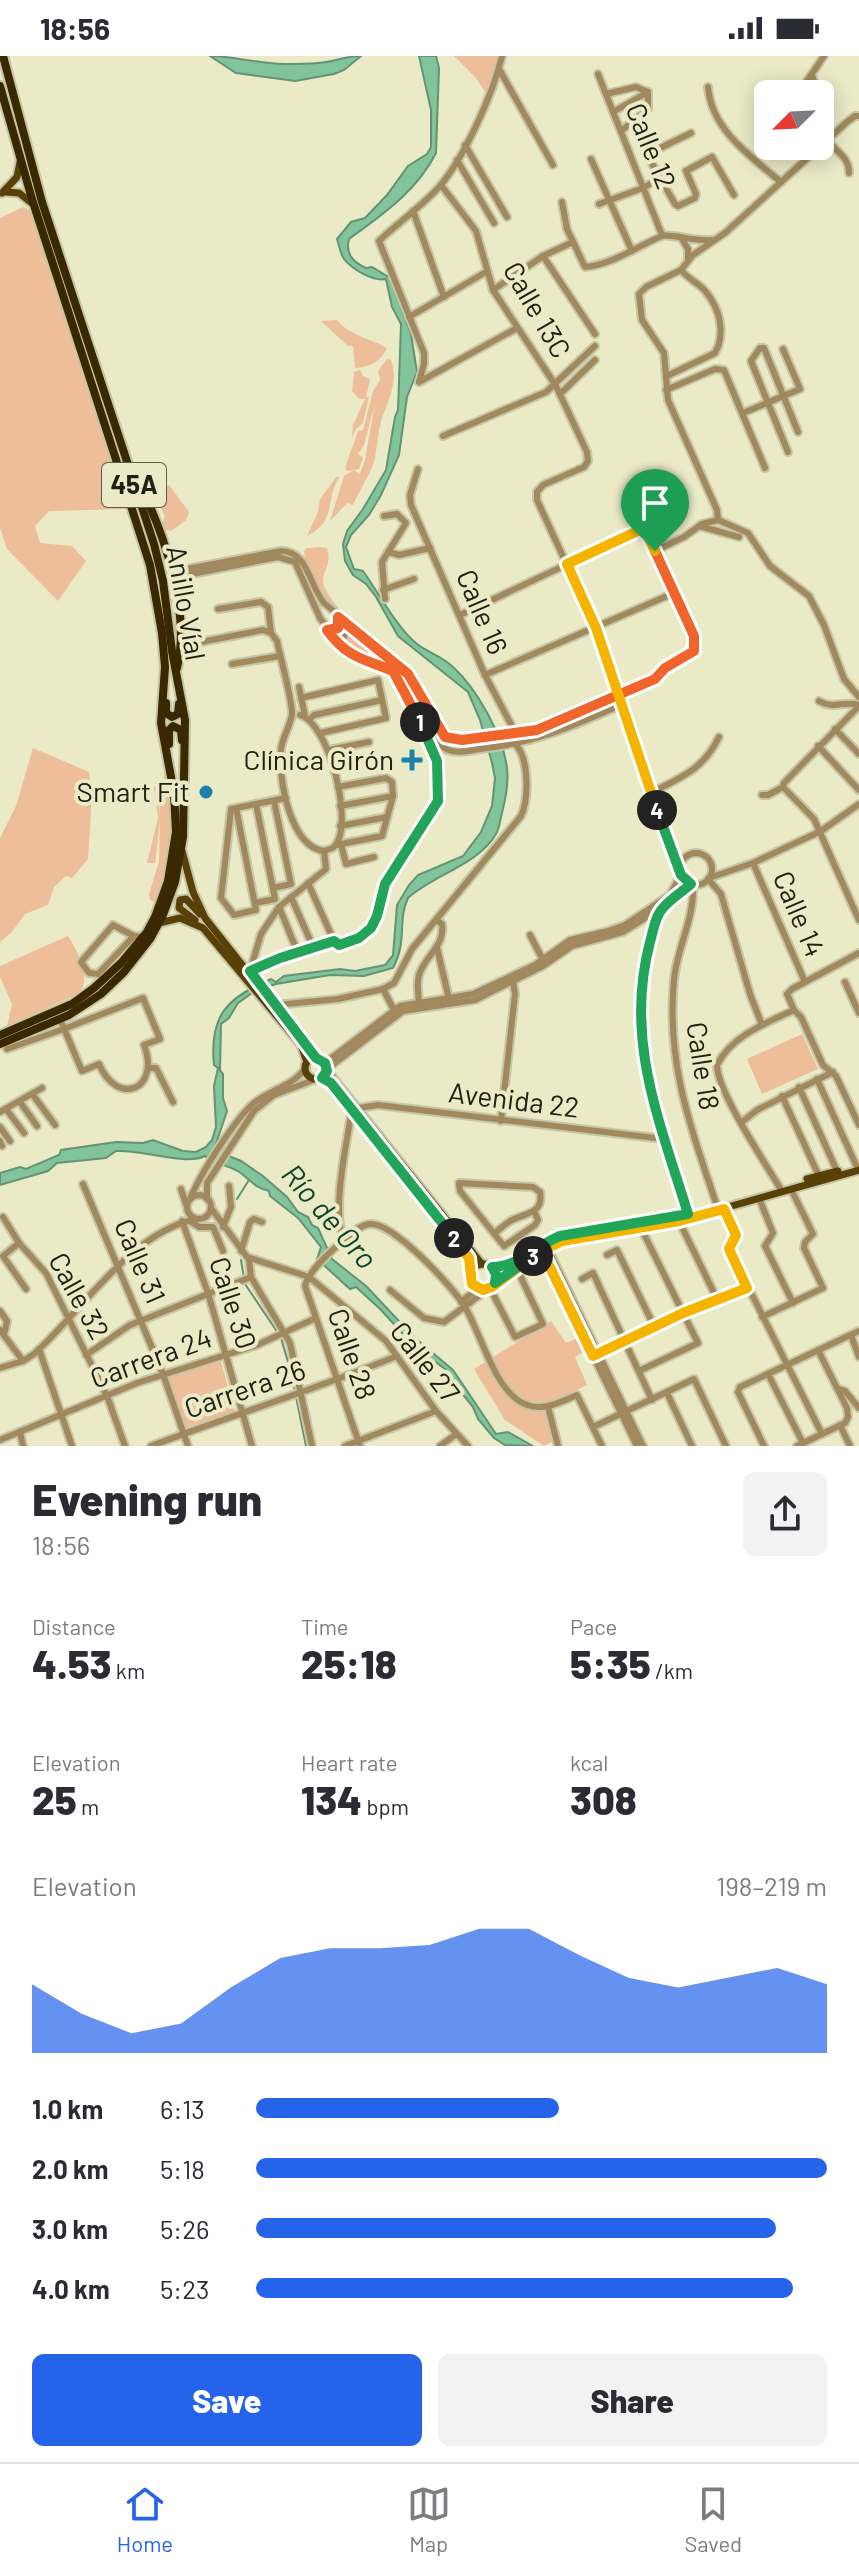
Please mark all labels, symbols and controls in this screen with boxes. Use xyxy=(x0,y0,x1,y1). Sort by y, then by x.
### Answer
text: 18:56 xyxy=(40,10,110,46)
north arrow xyxy=(754,80,834,160)
map controls xyxy=(754,80,834,160)
street label: Calle 12 xyxy=(619,98,684,193)
street label: Calle 13C xyxy=(497,255,579,364)
road number: 45A xyxy=(102,463,166,507)
pin xyxy=(621,469,689,551)
icon: arrive xyxy=(633,481,677,525)
street label: Anillo Víal xyxy=(160,543,214,663)
street label: Calle 16 xyxy=(450,564,516,659)
pin: 1 xyxy=(400,702,440,742)
text: 1 xyxy=(416,709,424,735)
place label: Clínica Girón xyxy=(243,742,394,776)
marker: Clínica Girón xyxy=(401,749,423,771)
place label: Smart Fit xyxy=(77,774,190,808)
marker: Smart Fit xyxy=(197,783,215,801)
pin: 4 xyxy=(637,790,677,830)
text: 4 xyxy=(650,797,664,823)
street label: Calle 14 xyxy=(767,866,833,962)
street label: Calle 18 xyxy=(680,1019,728,1112)
street label: Avenida 22 xyxy=(447,1074,581,1124)
water label: Río de Oro xyxy=(275,1156,386,1276)
street label: Calle 31 xyxy=(108,1213,174,1308)
pin: 2 xyxy=(434,1218,474,1258)
text: 2 xyxy=(448,1225,460,1251)
pin: 3 xyxy=(513,1236,553,1276)
text: 3 xyxy=(527,1243,539,1269)
street label: Calle 32 xyxy=(42,1246,118,1345)
street label: Calle 30 xyxy=(203,1252,265,1353)
street label: Calle 28 xyxy=(322,1304,384,1404)
street label: Calle 27 xyxy=(384,1314,468,1408)
street label: Carrera 24 xyxy=(85,1319,216,1395)
street label: Carrera 26 xyxy=(180,1352,310,1425)
text: Evening run xyxy=(32,1472,262,1525)
button: share xyxy=(743,1472,827,1556)
text: 18:56 xyxy=(32,1529,90,1560)
text: Distance xyxy=(32,1613,116,1639)
text: Time xyxy=(301,1613,349,1639)
text: Pace xyxy=(570,1613,617,1639)
text: 4.53 xyxy=(32,1639,111,1687)
text: 25:18 xyxy=(301,1639,397,1687)
text: 5:35 xyxy=(570,1639,651,1687)
text: km xyxy=(111,1657,145,1683)
text: /km xyxy=(651,1657,693,1683)
text: Elevation xyxy=(32,1749,121,1775)
text: Heart rate xyxy=(301,1749,398,1775)
text: kcal xyxy=(570,1749,608,1775)
text: 25 xyxy=(32,1775,77,1823)
text: 134 xyxy=(301,1775,362,1823)
text: 308 xyxy=(570,1775,637,1823)
text: m xyxy=(77,1793,99,1819)
text: bpm xyxy=(362,1793,409,1819)
text: Elevation xyxy=(32,1870,137,1901)
text: 198–219 m xyxy=(716,1870,827,1901)
text: 1.0 km xyxy=(32,2093,103,2124)
text: 6:13 xyxy=(160,2093,205,2124)
text: 2.0 km xyxy=(32,2153,109,2184)
text: 5:18 xyxy=(160,2153,205,2184)
text: 3.0 km xyxy=(32,2213,108,2244)
text: 5:26 xyxy=(160,2213,210,2244)
text: 4.0 km xyxy=(32,2273,110,2304)
text: 5:23 xyxy=(160,2273,209,2304)
button: Save xyxy=(32,2354,422,2446)
button: Share xyxy=(438,2354,827,2446)
tab: Home xyxy=(117,2482,173,2556)
tab: Map xyxy=(407,2482,451,2556)
tab: Saved xyxy=(684,2482,742,2556)

